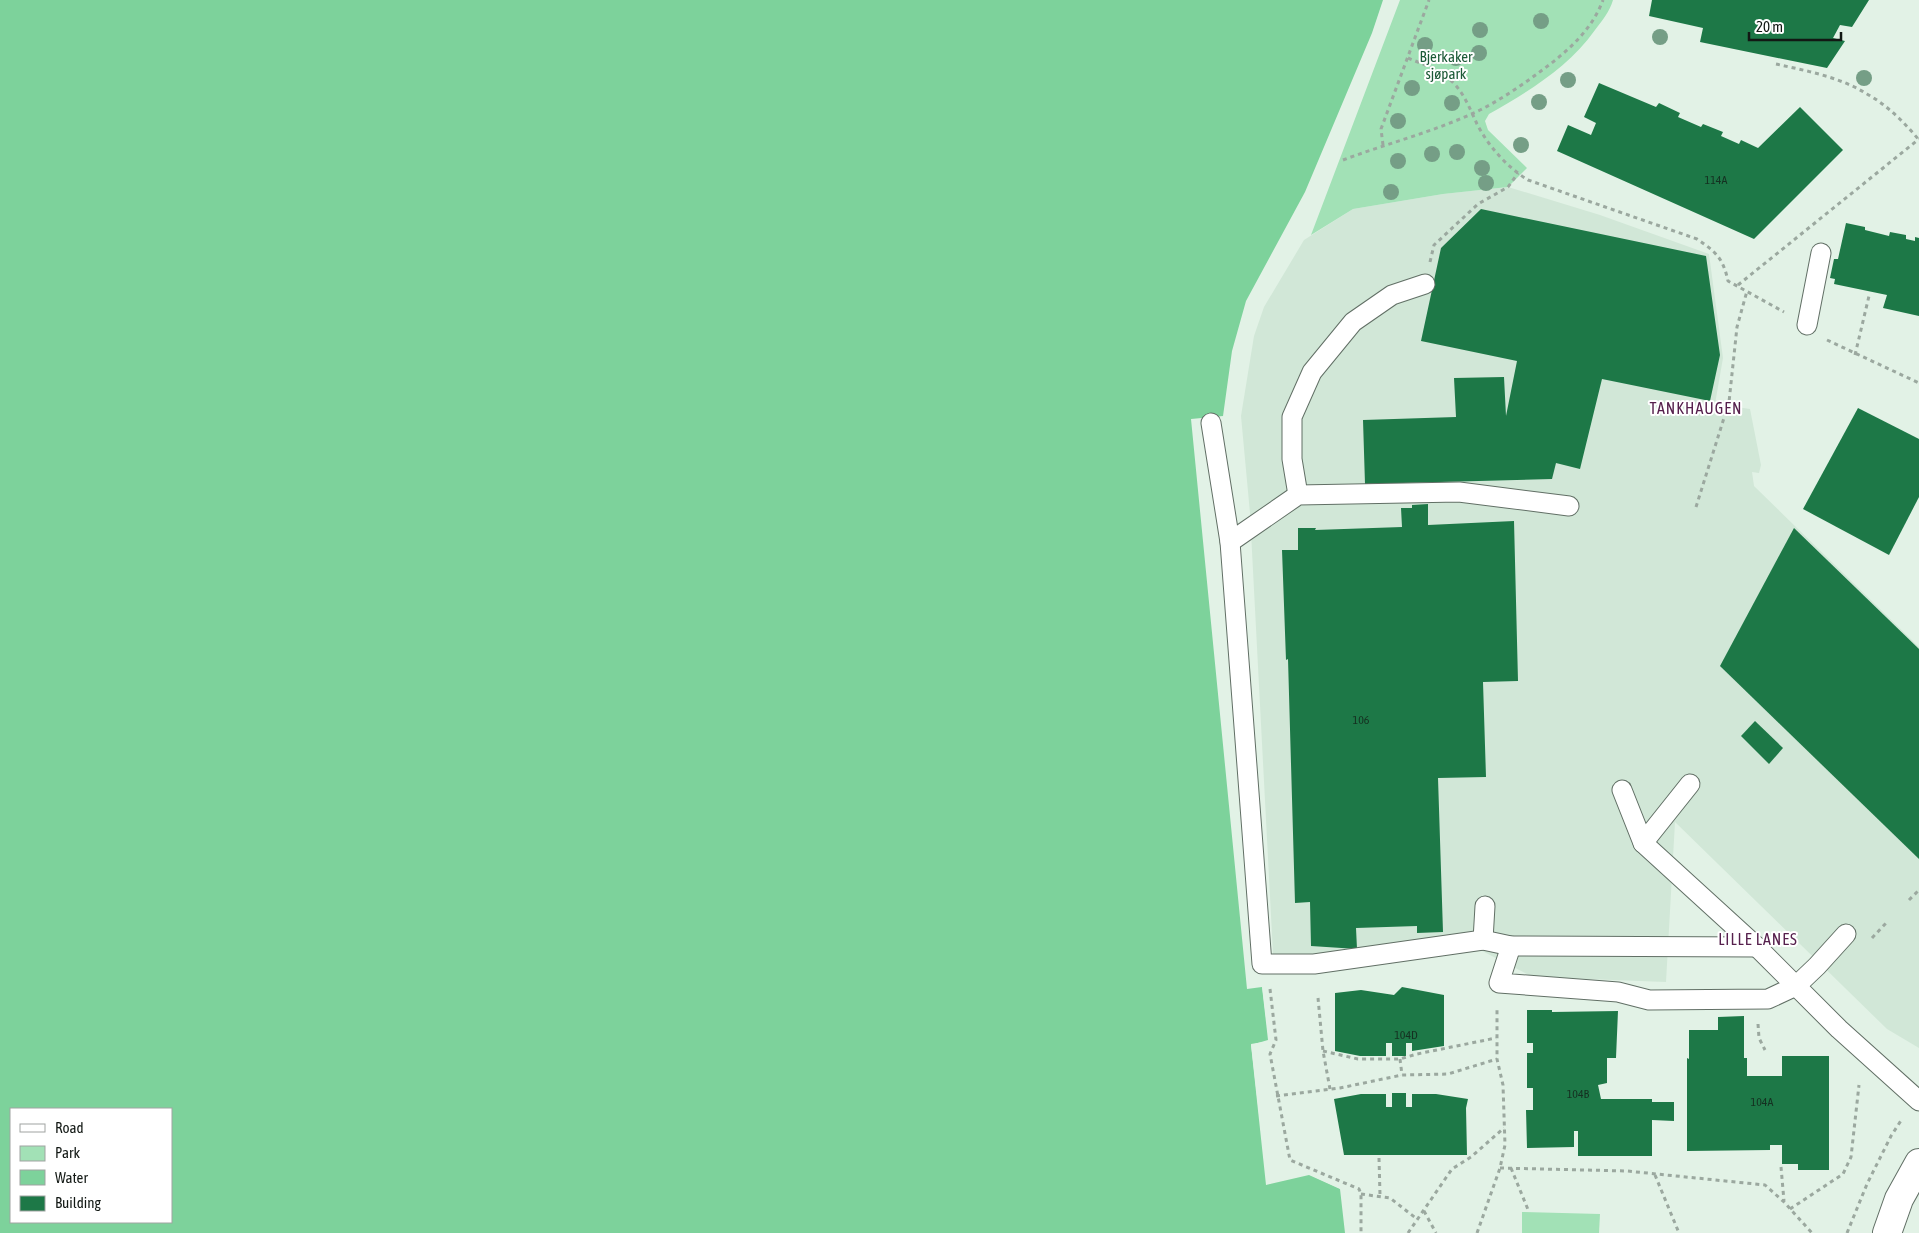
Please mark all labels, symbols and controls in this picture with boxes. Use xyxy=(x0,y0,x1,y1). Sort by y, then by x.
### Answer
scale bar xyxy=(1749,10,1842,42)
text: 20 m xyxy=(1756,18,1783,35)
park label: Bjerkaker sjøpark xyxy=(1420,48,1473,82)
house number: 114A xyxy=(1705,173,1728,187)
district label: TANKHAUGEN xyxy=(1650,399,1742,417)
house number: 106 xyxy=(1353,713,1370,727)
district label: LILLE LANES xyxy=(1718,930,1798,948)
house number: 104D xyxy=(1394,1028,1418,1042)
house number: 104B xyxy=(1567,1087,1590,1101)
house number: 104A xyxy=(1751,1095,1774,1109)
legend xyxy=(10,1108,172,1223)
text: Road xyxy=(55,1119,84,1136)
text: Park xyxy=(55,1144,80,1161)
text: Water xyxy=(55,1169,88,1186)
text: Building xyxy=(55,1194,101,1211)

